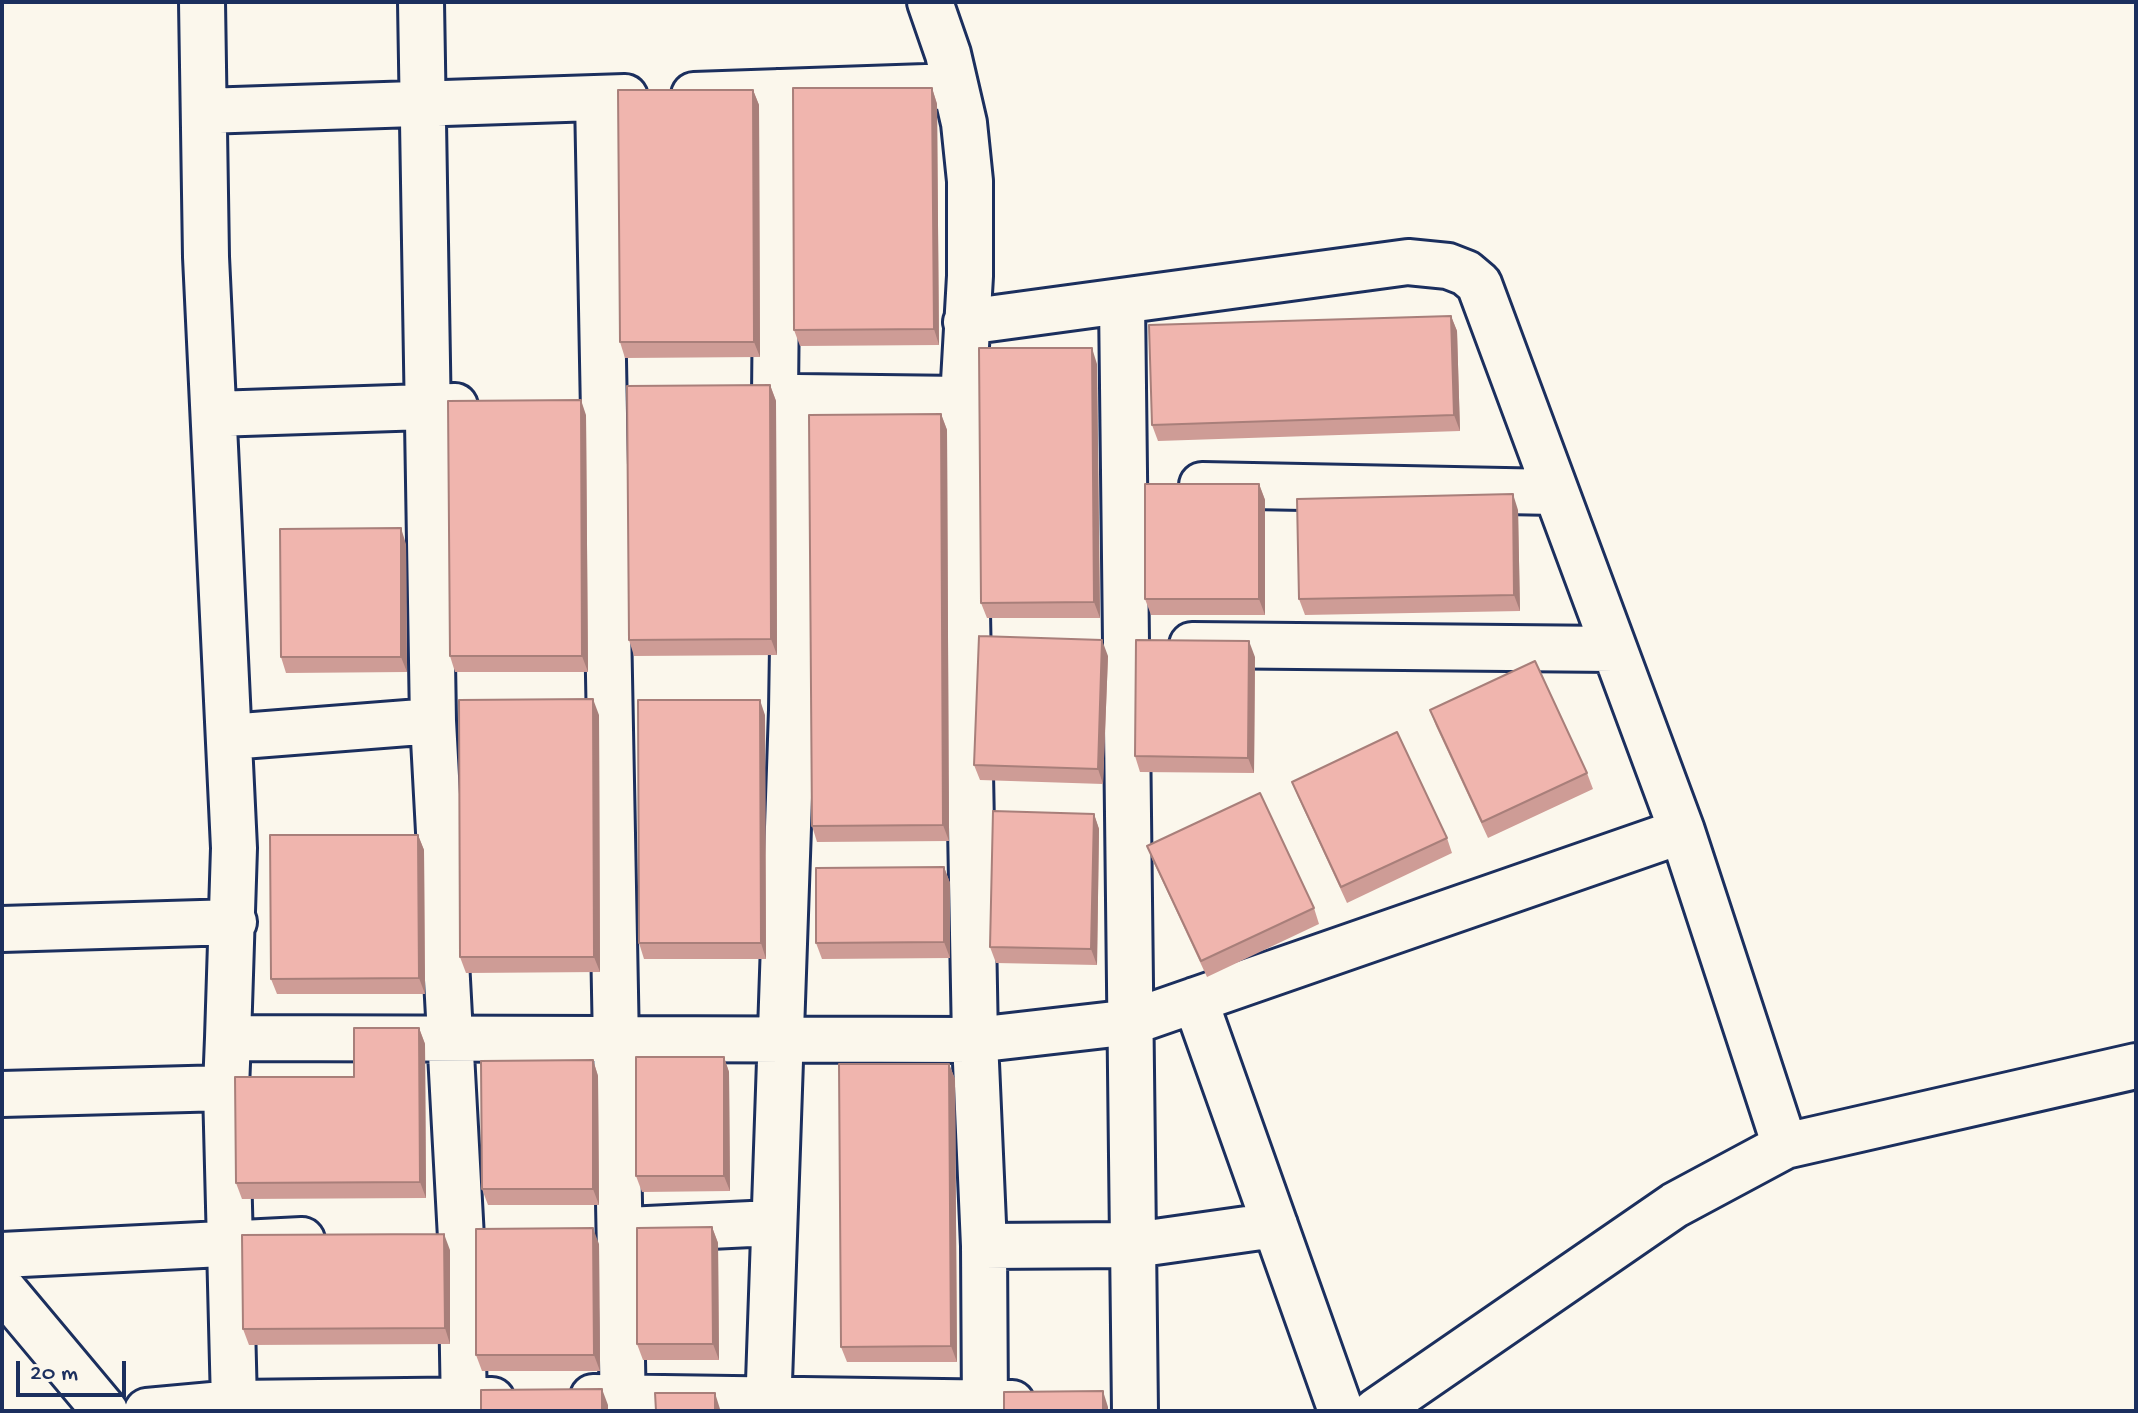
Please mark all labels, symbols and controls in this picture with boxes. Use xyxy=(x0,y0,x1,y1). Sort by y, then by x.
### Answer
scale bar xyxy=(20,1345,130,1395)
text: 20 m xyxy=(30,1360,78,1389)

